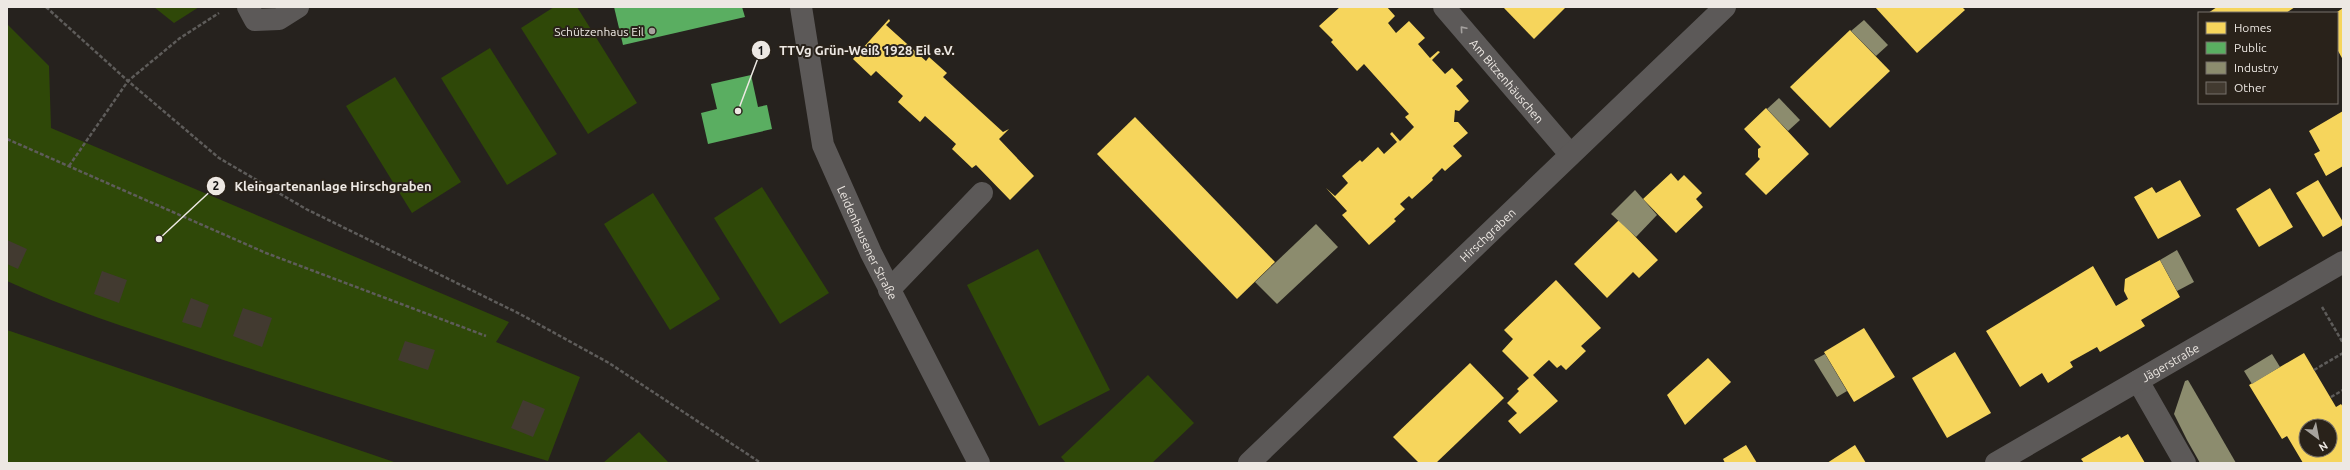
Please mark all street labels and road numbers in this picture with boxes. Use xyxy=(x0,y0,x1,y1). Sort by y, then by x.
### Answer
street label: Am Bitzenhäuschen xyxy=(1468,36,1547,125)
street label: Leidenhausener Straße xyxy=(835,184,900,302)
street label: Hirschgraben xyxy=(1457,205,1518,264)
street label: Jägerstraße xyxy=(2139,340,2201,384)

